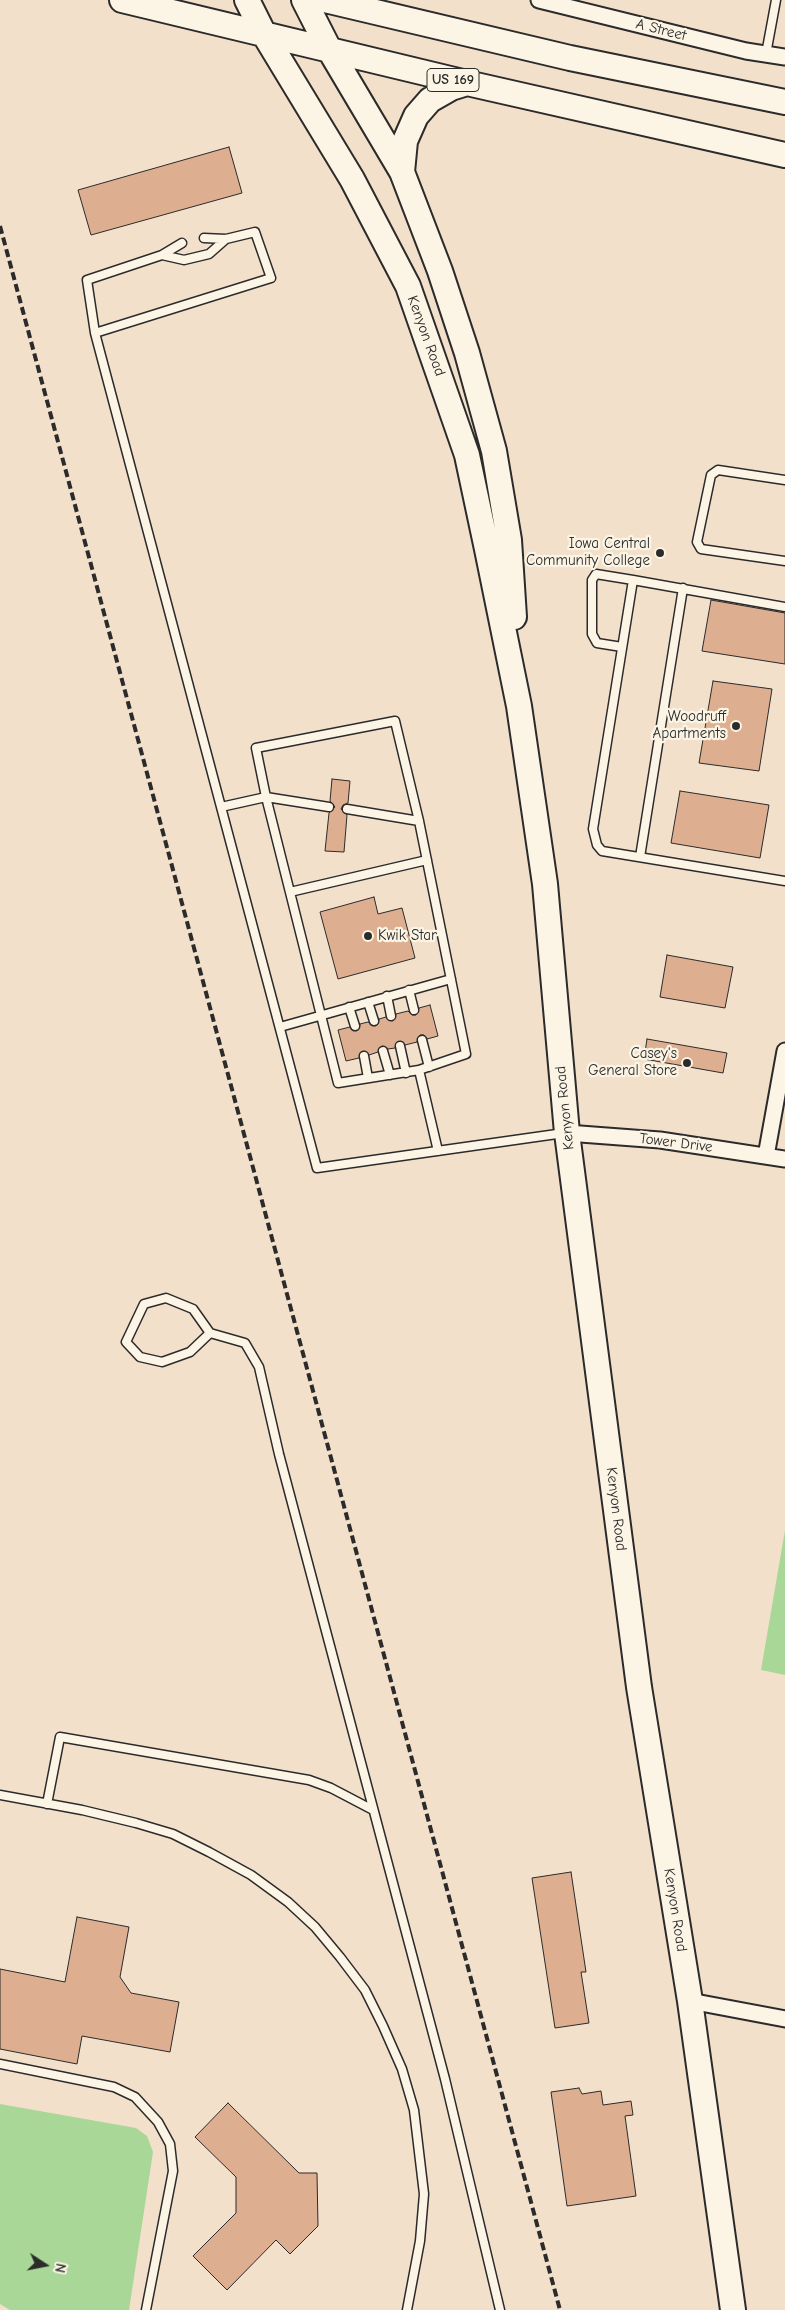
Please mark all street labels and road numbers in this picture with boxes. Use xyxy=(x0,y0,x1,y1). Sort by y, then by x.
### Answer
street label: A Street xyxy=(634,15,688,45)
road number: US 169 xyxy=(427,68,479,92)
street label: Kenyon Road xyxy=(403,293,449,379)
street label: Kenyon Road xyxy=(552,1065,578,1151)
street label: Tower Drive xyxy=(638,1130,714,1156)
street label: Kenyon Road xyxy=(602,1466,630,1552)
street label: Kenyon Road xyxy=(660,1867,690,1953)

